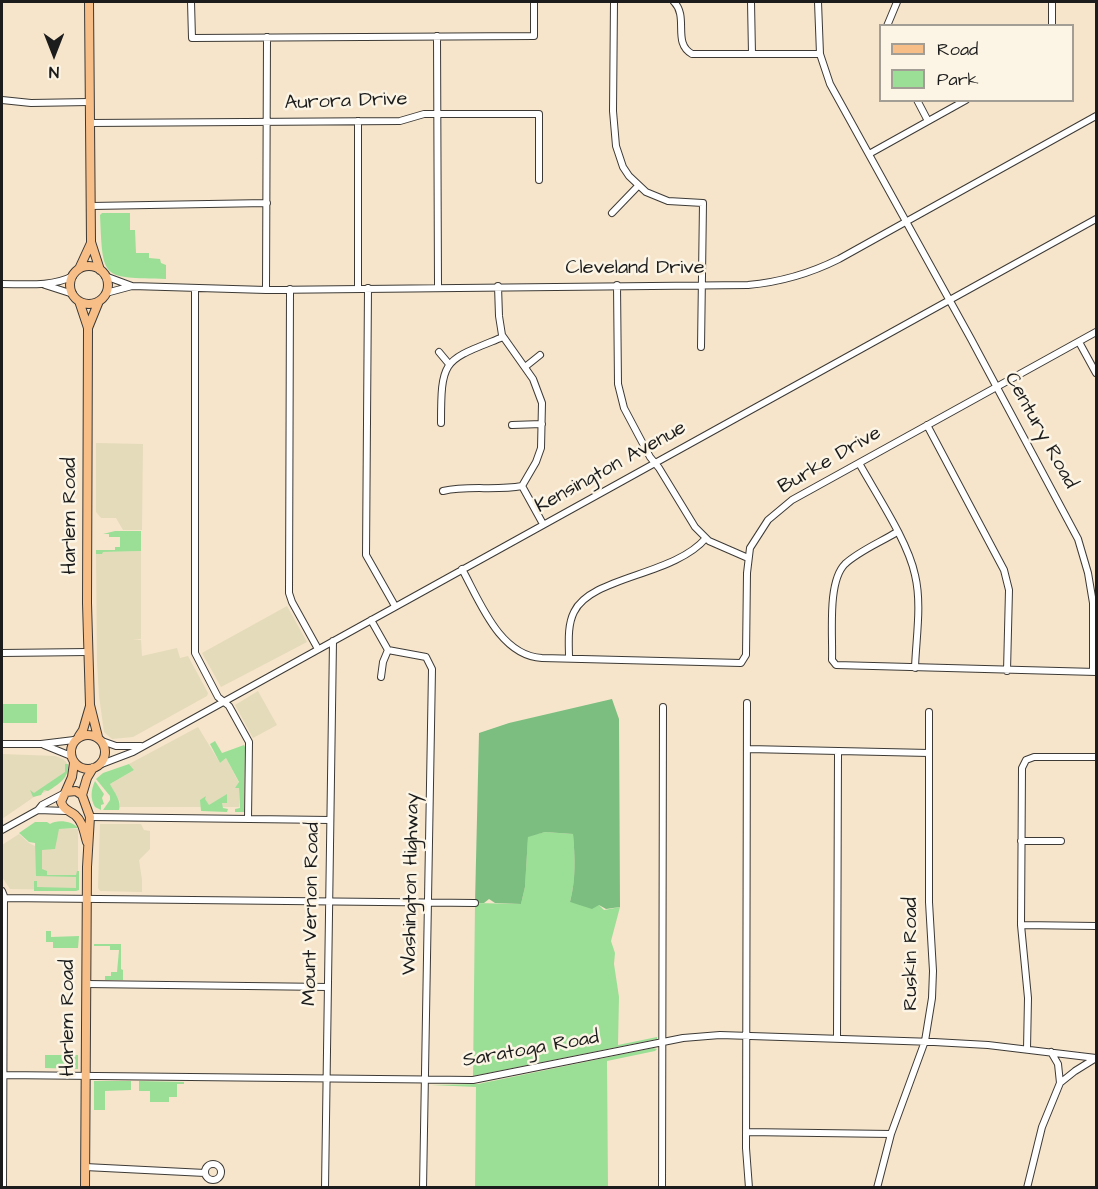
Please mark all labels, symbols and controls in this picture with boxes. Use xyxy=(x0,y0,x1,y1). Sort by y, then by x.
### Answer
north arrow xyxy=(24,24,84,84)
legend xyxy=(879,24,1074,102)
text: Road xyxy=(937,37,978,62)
text: N xyxy=(49,61,59,83)
text: Park xyxy=(937,67,979,92)
street label: Aurora Drive xyxy=(284,88,408,116)
street label: Cleveland Drive xyxy=(565,257,705,281)
street label: Century Road xyxy=(998,369,1082,493)
street label: Kensington Avenue xyxy=(531,417,691,519)
street label: Burke Drive xyxy=(774,422,886,500)
street label: Harlem Road xyxy=(59,458,83,574)
street label: Washington Highway xyxy=(398,793,426,975)
street label: Mount Vernon Road xyxy=(298,822,326,1006)
street label: Ruskin Road xyxy=(900,897,924,1011)
street label: Harlem Road xyxy=(57,960,81,1076)
street label: Saratoga Road xyxy=(461,1026,601,1074)

